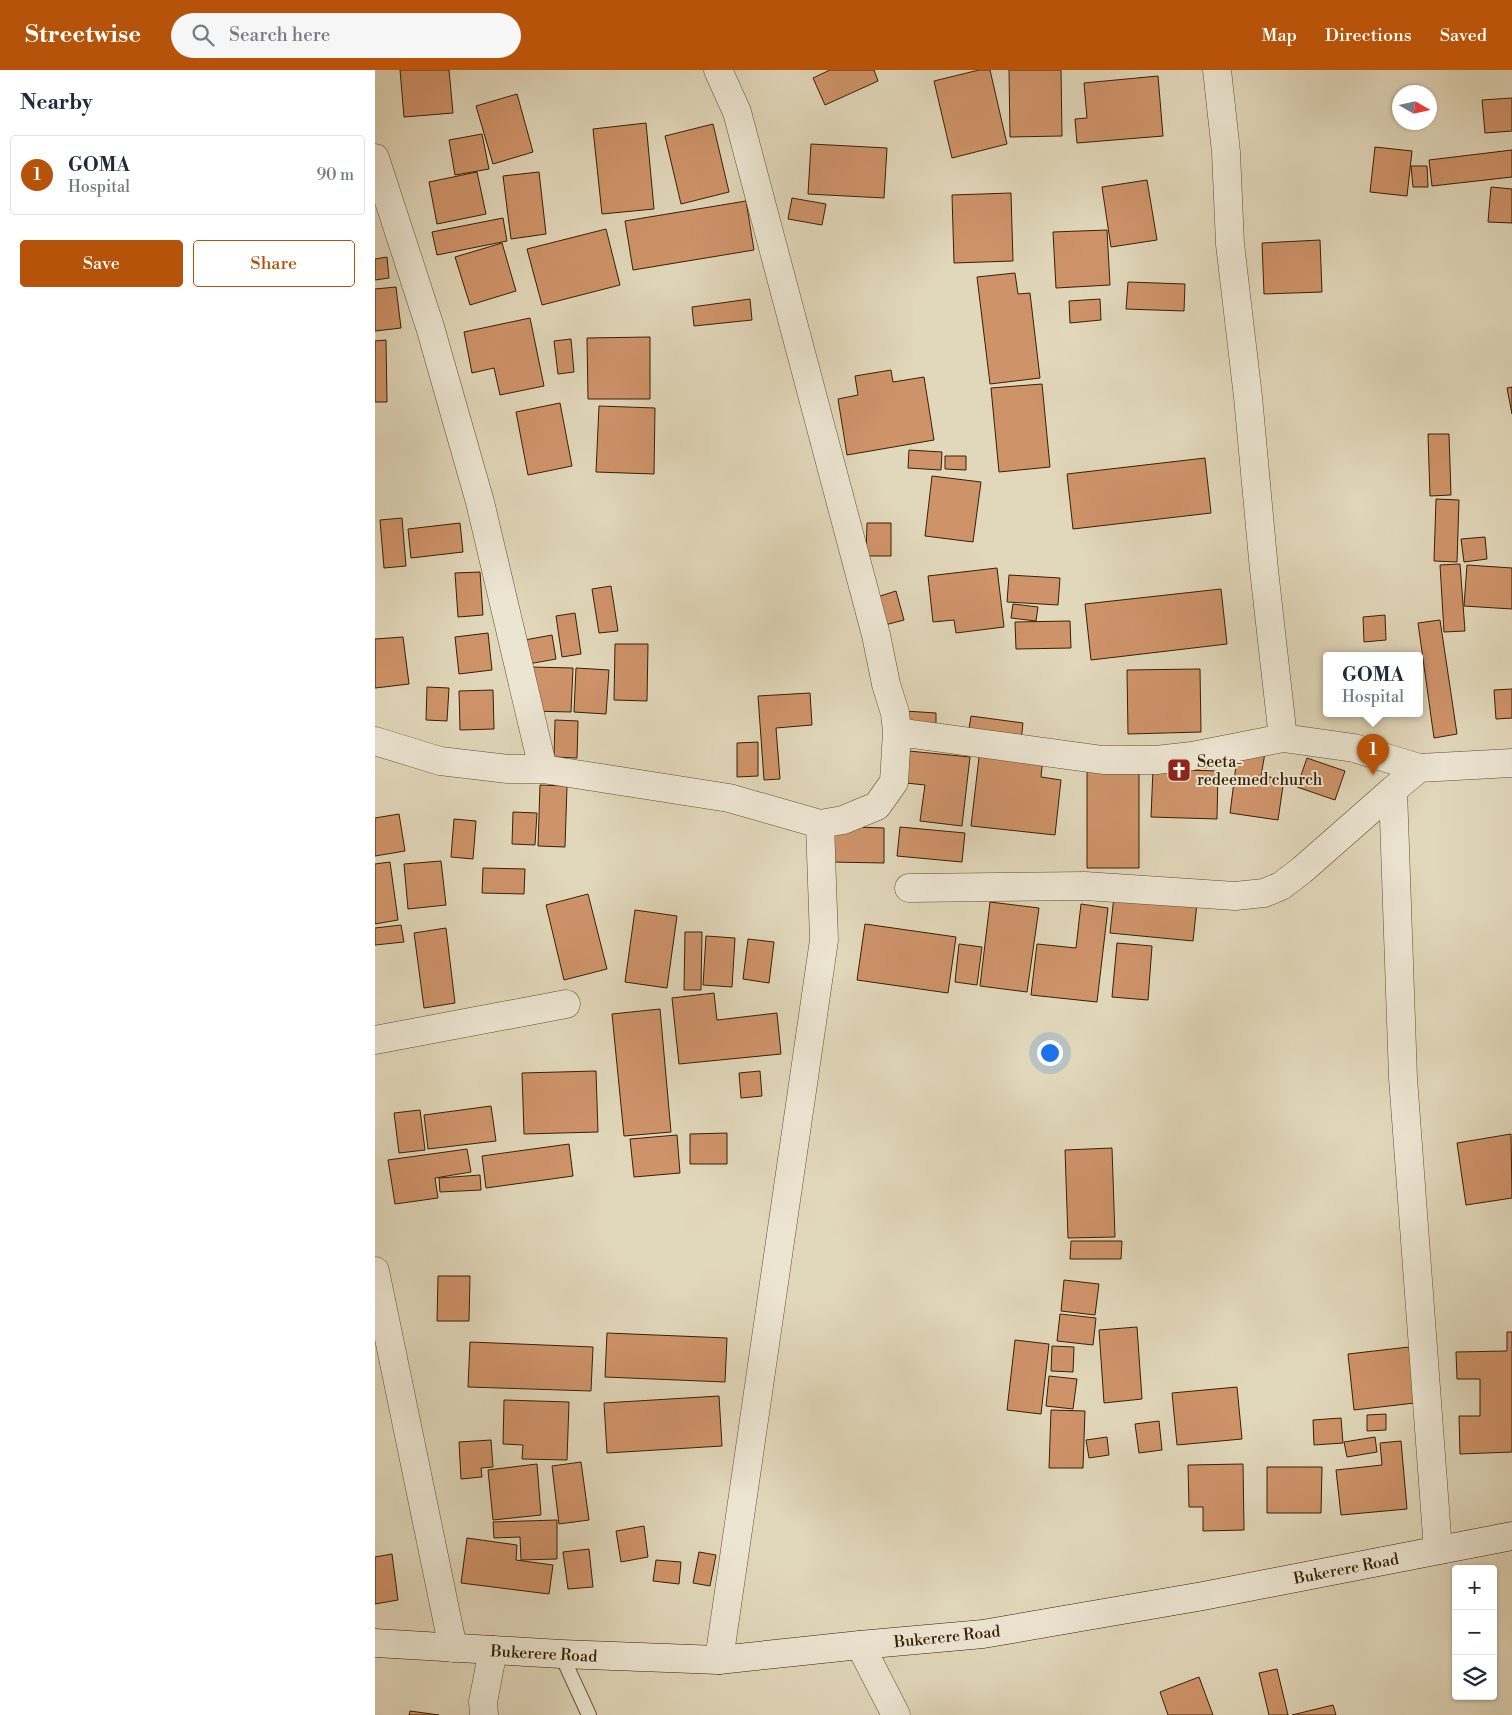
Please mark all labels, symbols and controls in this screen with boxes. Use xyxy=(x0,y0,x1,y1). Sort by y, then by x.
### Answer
search box xyxy=(171,13,521,58)
text: Streetwise xyxy=(25,20,141,50)
icon: search xyxy=(189,21,217,49)
text: Search here xyxy=(229,23,330,47)
text: Map xyxy=(1261,24,1297,47)
text: Directions xyxy=(1325,24,1412,47)
text: Saved xyxy=(1440,24,1487,47)
north arrow xyxy=(1392,85,1437,130)
text: Nearby xyxy=(20,90,93,116)
text: GOMA xyxy=(68,153,130,177)
text: 1 xyxy=(33,165,41,185)
text: 90 m xyxy=(316,165,354,185)
text: Hospital xyxy=(68,177,130,197)
button: Save xyxy=(20,240,183,287)
button: Share xyxy=(193,240,355,287)
popup xyxy=(1323,652,1423,717)
text: GOMA xyxy=(1342,663,1404,687)
text: Hospital xyxy=(1342,687,1404,707)
pin: 1 xyxy=(1357,734,1389,775)
place label: Seeta- redeemed church xyxy=(1197,752,1323,790)
church icon: Seeta- redeemed church xyxy=(1166,757,1192,783)
your location xyxy=(1037,1040,1063,1066)
street label: Bukerere Road xyxy=(1291,1549,1401,1589)
map controls xyxy=(1452,1565,1497,1700)
button: + xyxy=(1452,1565,1497,1610)
button: − xyxy=(1452,1610,1497,1655)
street label: Bukerere Road xyxy=(892,1621,1001,1653)
street label: Bukerere Road xyxy=(489,1641,598,1667)
button: layers xyxy=(1452,1655,1497,1700)

